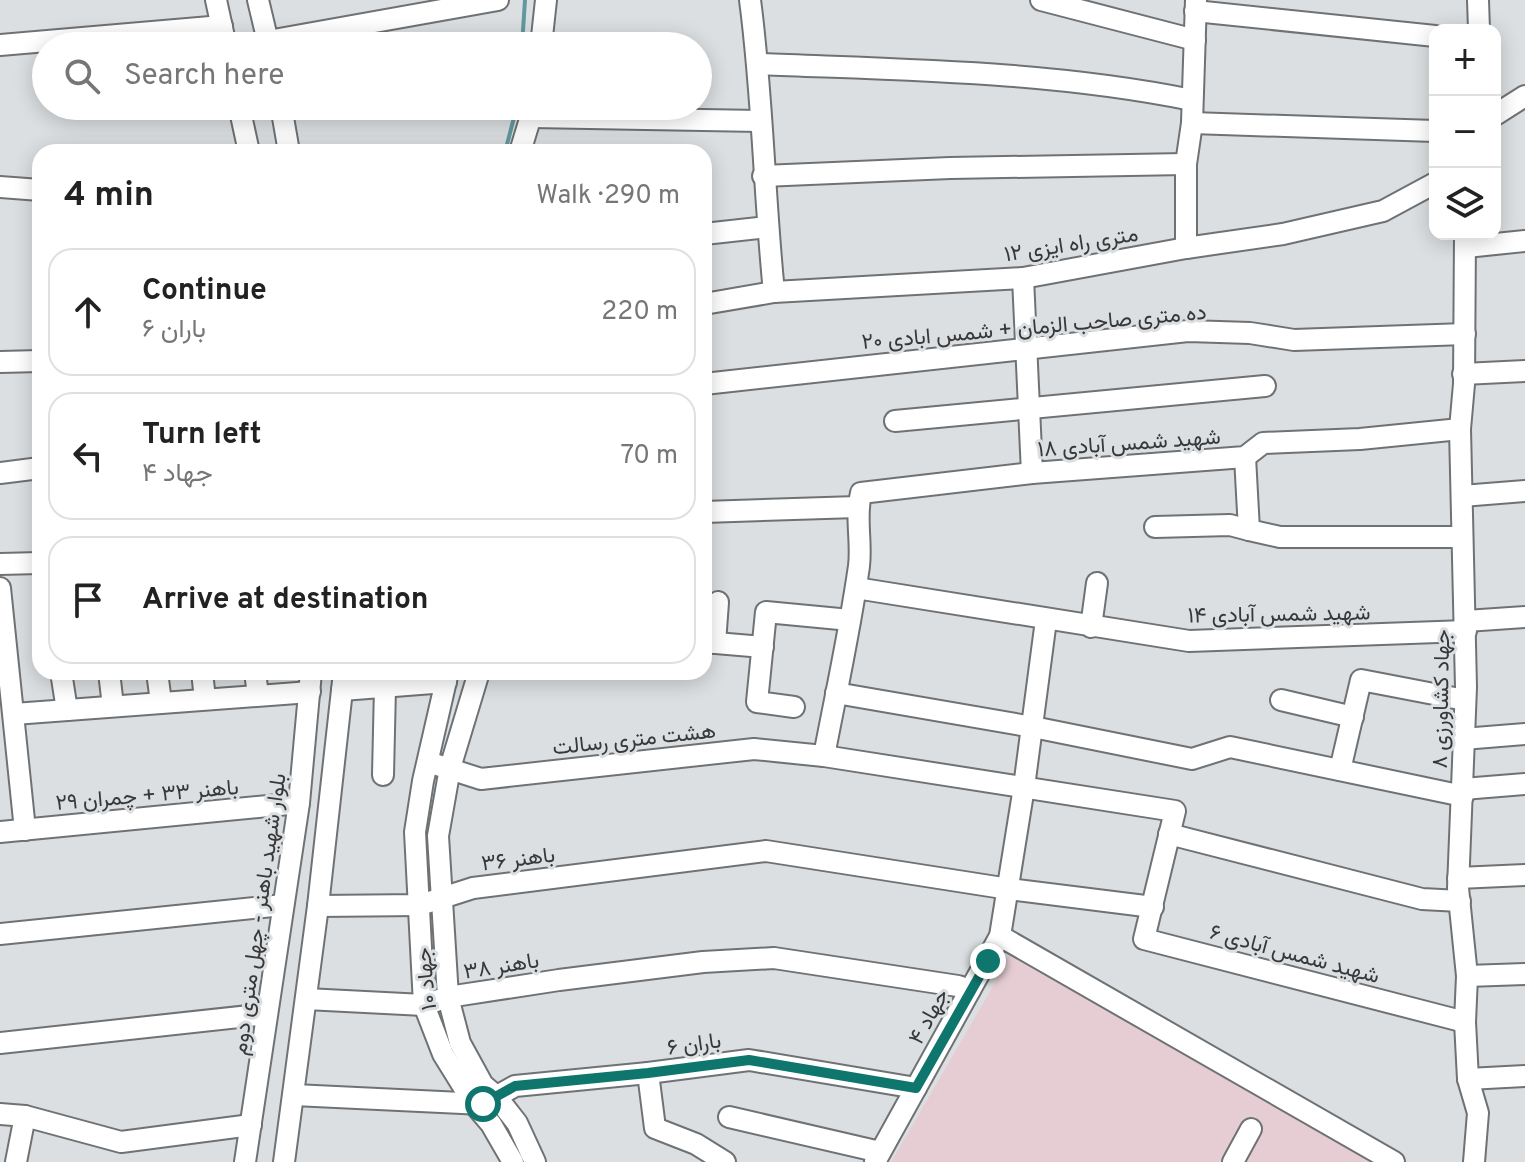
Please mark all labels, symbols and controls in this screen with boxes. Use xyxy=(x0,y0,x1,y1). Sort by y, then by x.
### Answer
map controls xyxy=(1429,24,1501,240)
button: + xyxy=(1429,24,1501,96)
search box xyxy=(32,32,712,120)
icon: search xyxy=(60,54,104,98)
text: Search here xyxy=(124,58,284,95)
button: − xyxy=(1429,96,1501,168)
button: layers xyxy=(1429,168,1501,240)
text: 4 min xyxy=(64,175,154,218)
text: Walk · 290 m xyxy=(536,180,680,213)
street label: ۱۲ متری راه ایزی xyxy=(1003,222,1140,269)
text: Continue xyxy=(142,273,267,310)
icon: ahead xyxy=(66,290,110,334)
text: 220 m xyxy=(601,296,678,329)
street label: ده متری صاحب الزمان + شمس ابادی ۲۰ xyxy=(861,300,1208,357)
text: باران ۶ xyxy=(142,314,206,347)
text: Turn left xyxy=(142,417,262,454)
street label: شهید شمس آبادی ۱۸ xyxy=(1037,425,1222,464)
icon: left xyxy=(66,434,110,478)
text: 70 m xyxy=(620,440,678,473)
text: جهاد ۴ xyxy=(142,458,213,491)
icon: arrive xyxy=(66,578,110,622)
text: Arrive at destination xyxy=(142,582,428,619)
street label: شهید شمس آبادی ۱۴ xyxy=(1187,600,1371,631)
street label: جهاد کشاورزی ۸ xyxy=(1428,629,1457,769)
street label: هشت متری رسالت xyxy=(551,718,717,762)
street label: بلوار شهید باهنر - چهل متری دوم xyxy=(227,772,294,1057)
street label: باهنر ۳۳ + چمران ۲۹ xyxy=(55,775,240,818)
street label: باهنر ۳۶ xyxy=(480,843,557,878)
street label: شهید شمس آبادی ۶ xyxy=(1206,920,1382,991)
route end xyxy=(970,943,1006,979)
street label: جهاد ۱۰ xyxy=(411,946,444,1011)
street label: باهنر ۳۸ xyxy=(462,948,541,987)
street label: جهاد ۴ xyxy=(904,985,956,1050)
street label: باران ۶ xyxy=(666,1028,723,1063)
route start xyxy=(465,1086,501,1122)

